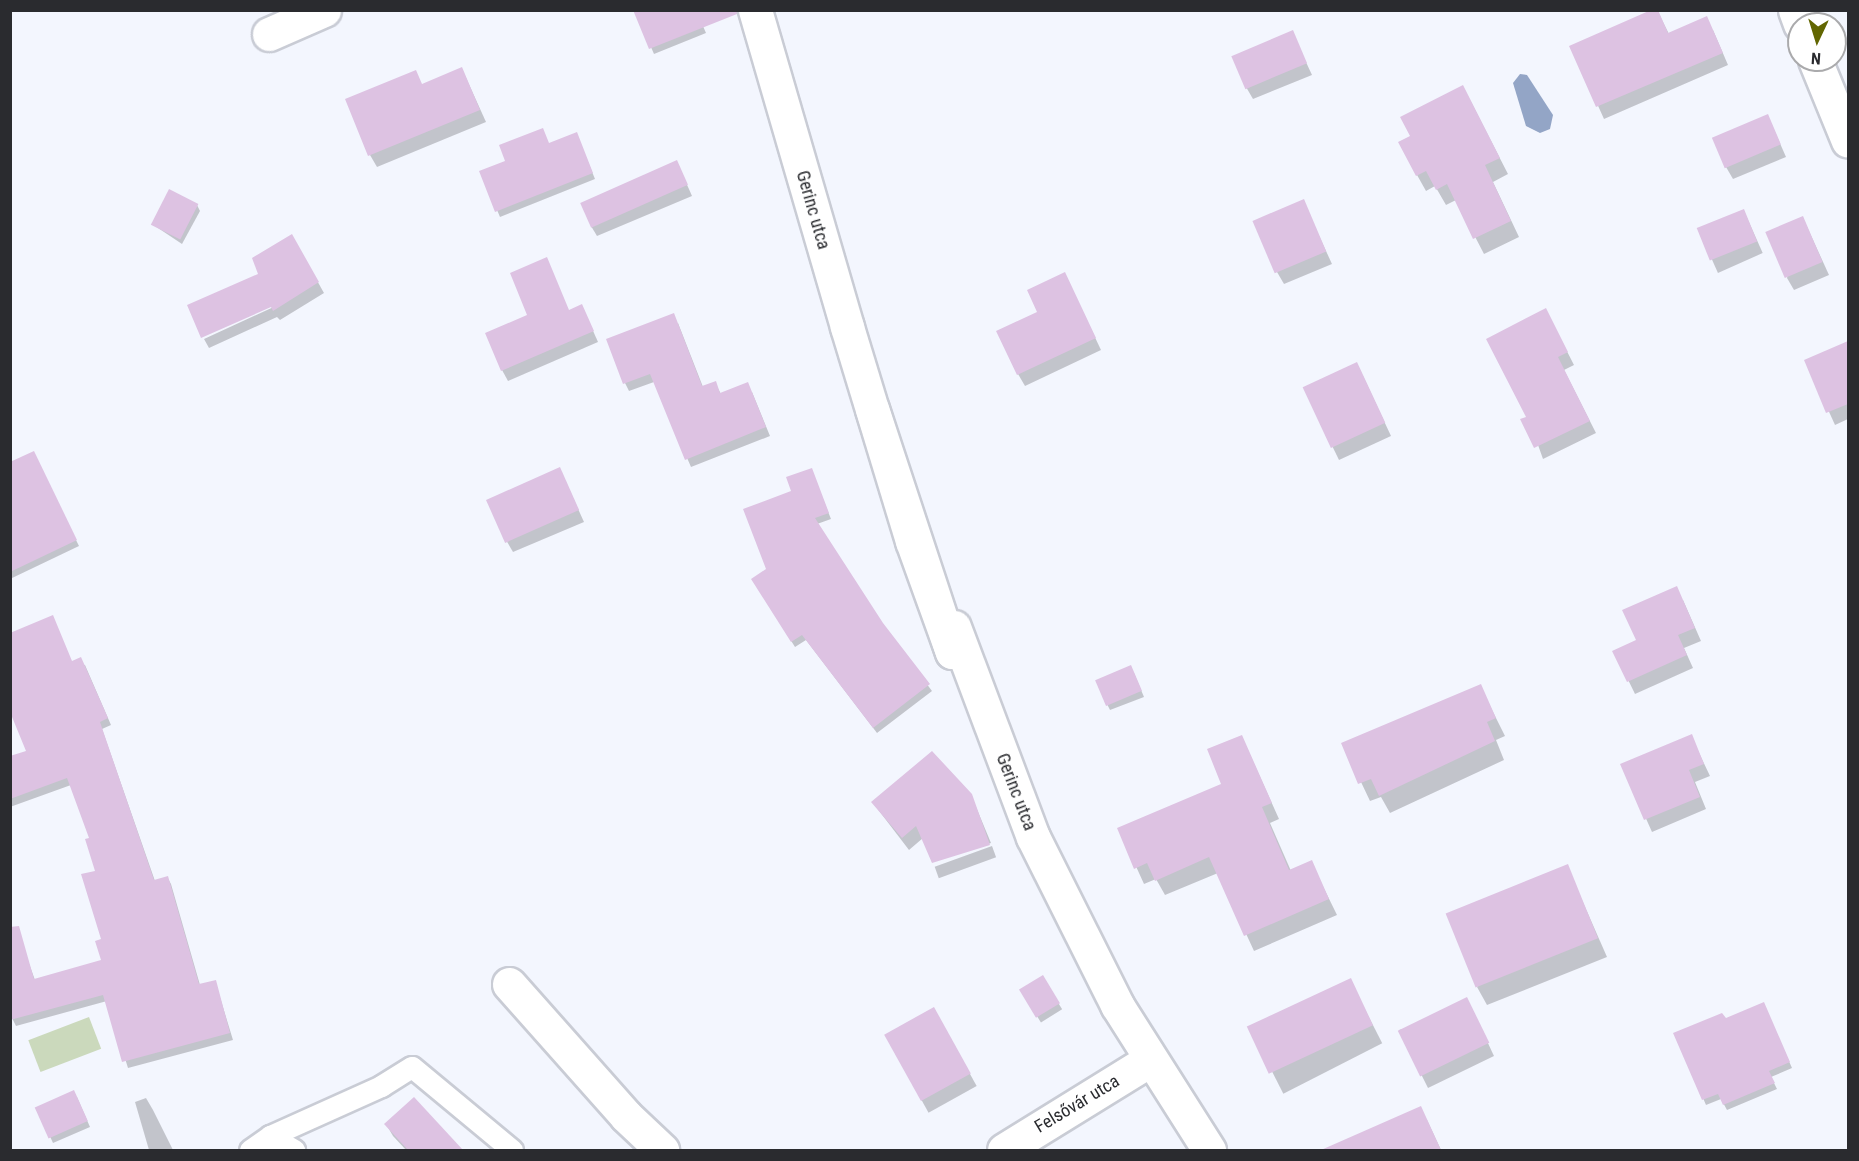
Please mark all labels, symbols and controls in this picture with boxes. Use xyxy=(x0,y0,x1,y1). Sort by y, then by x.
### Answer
north arrow xyxy=(1787,12,1847,72)
text: N xyxy=(1810,49,1821,68)
street label: Gerinc utca xyxy=(791,168,835,252)
street label: Gerinc utca xyxy=(991,750,1041,834)
street label: Felsővár utca xyxy=(1031,1070,1123,1138)

